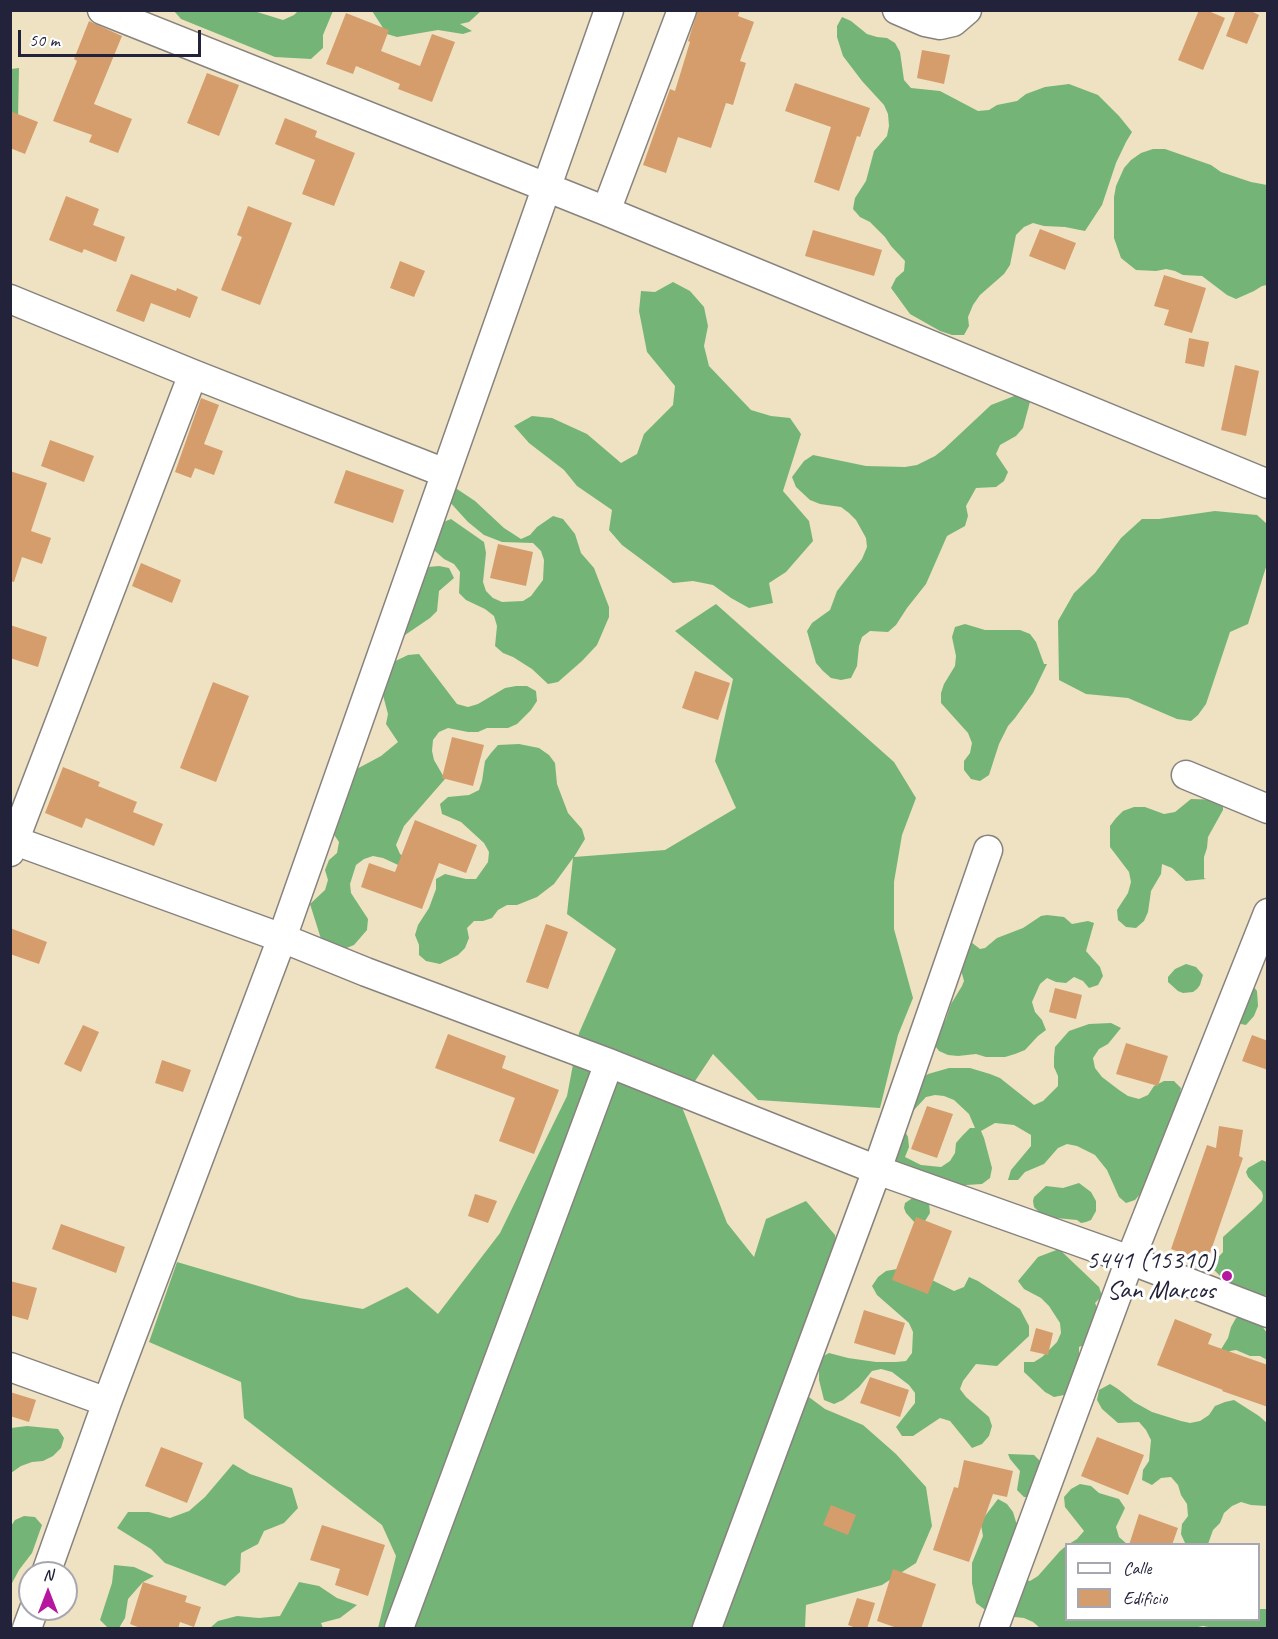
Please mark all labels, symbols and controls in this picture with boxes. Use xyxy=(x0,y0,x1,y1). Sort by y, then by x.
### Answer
scale bar xyxy=(21,18,204,56)
text: 50 m xyxy=(29,29,60,51)
place label: 5441 (15310) San Marcos xyxy=(1086,1245,1215,1306)
marker: 5441 (15310) San Marcos xyxy=(1220,1269,1234,1283)
legend xyxy=(1065,1543,1260,1621)
text: Calle xyxy=(1123,1557,1151,1579)
north arrow xyxy=(18,1561,78,1621)
text: N xyxy=(43,1565,53,1585)
text: Edificio xyxy=(1123,1587,1167,1609)

